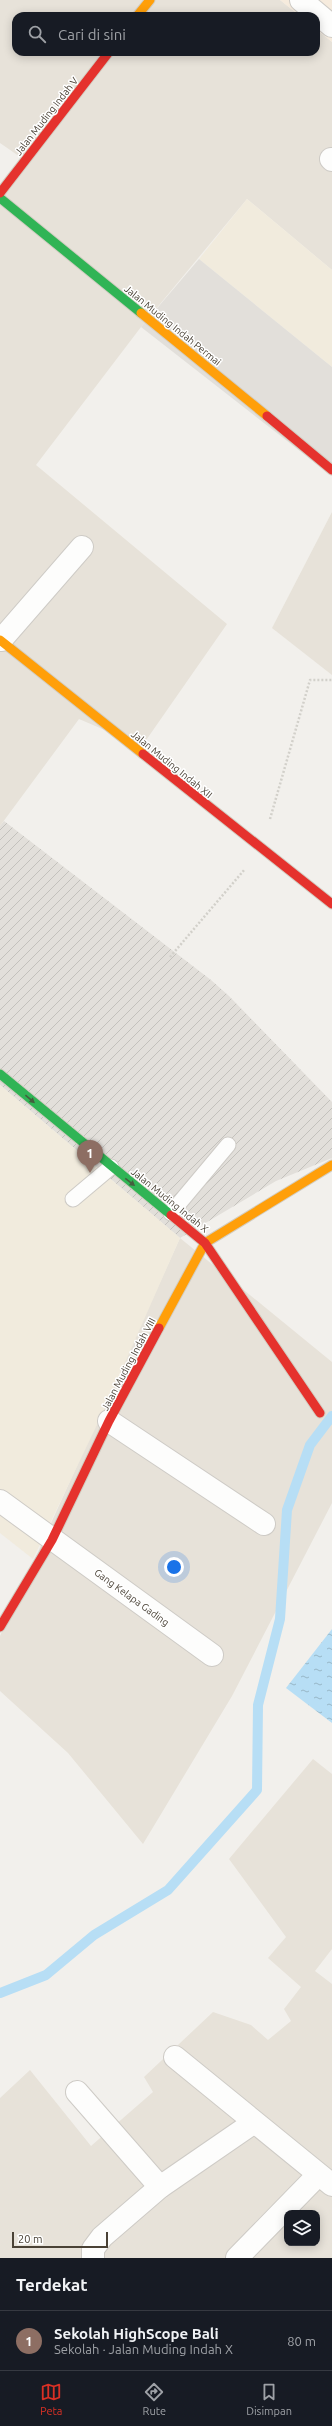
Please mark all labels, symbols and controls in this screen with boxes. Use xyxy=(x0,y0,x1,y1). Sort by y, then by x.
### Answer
search box xyxy=(12,12,320,56)
icon: search xyxy=(26,23,48,45)
text: Cari di sini xyxy=(58,26,126,43)
street label: Jalan Muding Indah V xyxy=(13,75,81,157)
street label: Jalan Muding Indah Permai xyxy=(122,283,223,368)
street label: Jalan Muding Indah XII xyxy=(129,728,214,800)
one-way arrow xyxy=(25,1095,35,1104)
pin: 1 xyxy=(77,1140,103,1173)
street label: Jalan Muding Indah X xyxy=(129,1166,210,1235)
one-way arrow xyxy=(125,1178,136,1186)
street label: Jalan Muding Indah VIII xyxy=(99,1316,158,1413)
your location xyxy=(164,1557,184,1577)
street label: Gang Kelapa Gading xyxy=(92,1567,171,1628)
map controls xyxy=(284,2210,320,2246)
button: layers xyxy=(284,2210,320,2246)
scale bar xyxy=(12,2230,108,2249)
text: 20 m xyxy=(18,2233,42,2245)
text: Terdekat xyxy=(16,2275,88,2294)
text: Sekolah HighScope Bali xyxy=(54,2325,219,2342)
text: 1 xyxy=(25,2334,33,2348)
text: 80 m xyxy=(287,2334,316,2348)
text: Sekolah · Jalan Muding Indah X xyxy=(54,2342,233,2356)
tab: Peta xyxy=(40,2381,62,2417)
tab: Rute xyxy=(143,2381,166,2417)
tab: Disimpan xyxy=(246,2381,292,2417)

